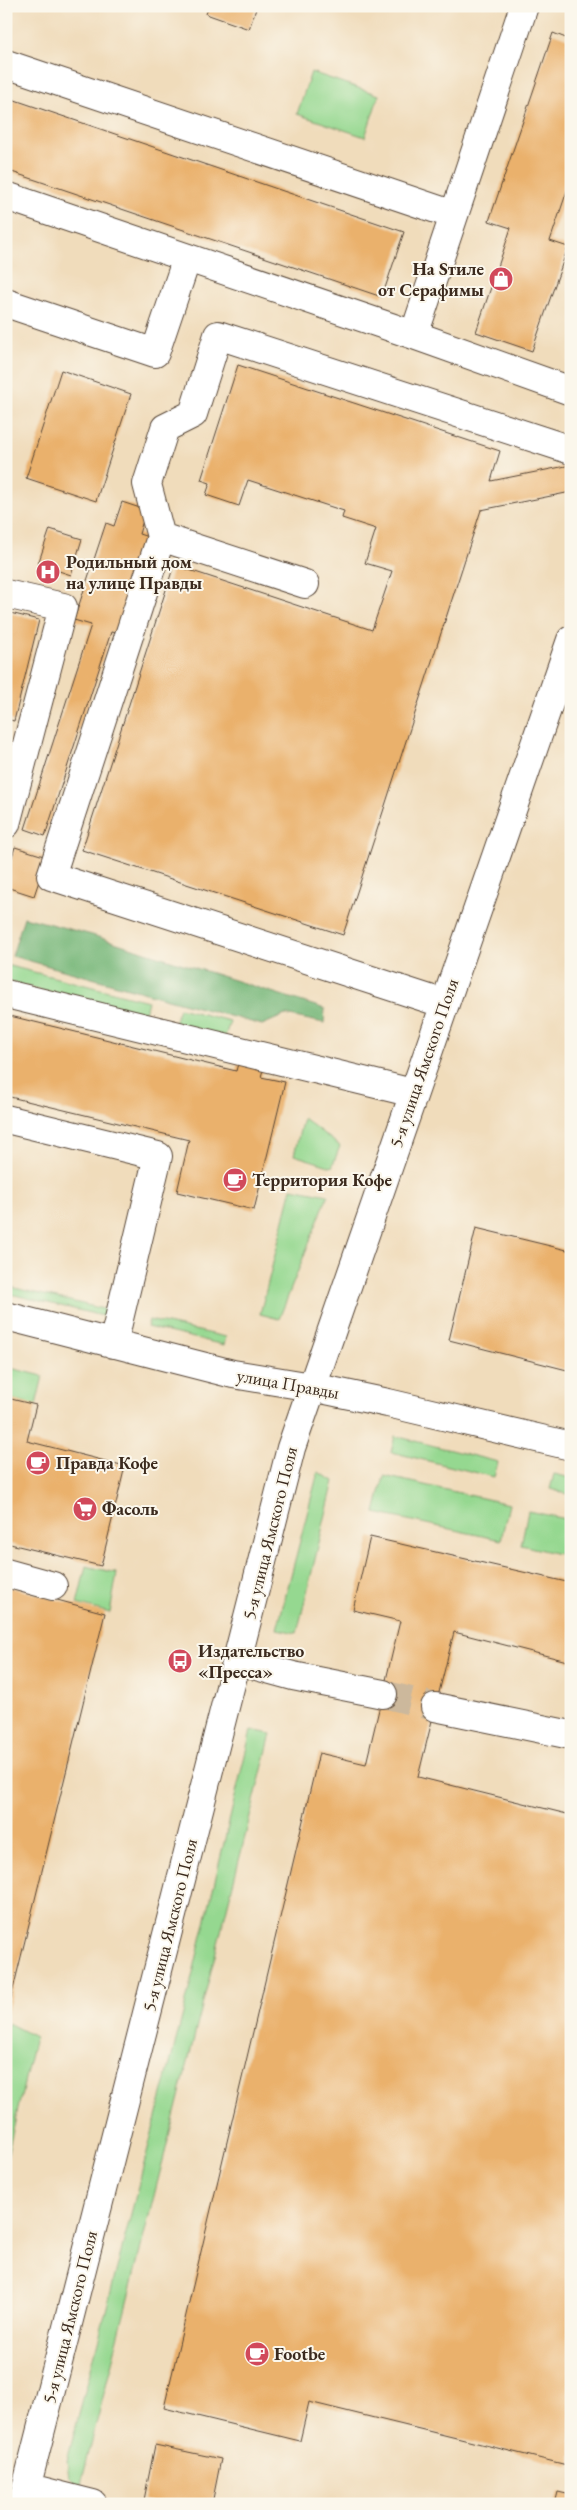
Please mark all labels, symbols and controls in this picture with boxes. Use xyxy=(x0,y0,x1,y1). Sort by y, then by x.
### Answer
place label: На Sтиле от Серафимы xyxy=(378,257,484,301)
shop icon: На Sтиле от Серафимы xyxy=(488,266,514,292)
place label: Родильный дом на улице Правды xyxy=(66,550,202,594)
hospital icon: Родильный дом на улице Правды xyxy=(35,559,61,585)
street label: 5-я улица Ямского Поля xyxy=(384,975,463,1150)
cafe icon: Территория Кофе xyxy=(222,1167,248,1193)
place label: Территория Кофе xyxy=(252,1168,392,1191)
street label: улица Правды xyxy=(235,1363,341,1404)
street label: 5-я улица Ямского Поля xyxy=(237,1444,302,1622)
cafe icon: Правда Кофе xyxy=(25,1450,51,1476)
place label: Правда Кофе xyxy=(56,1451,159,1474)
supermarket icon: Фасоль xyxy=(72,1496,98,1522)
place label: Фасоль xyxy=(102,1497,158,1520)
place label: Издательство «Пресса» xyxy=(198,1639,304,1683)
bus stop icon: Издательство «Пресса» xyxy=(167,1648,193,1674)
street label: 5-я улица Ямского Поля xyxy=(137,1836,202,2014)
street label: 5-я улица Ямского Поля xyxy=(37,2228,102,2406)
cafe icon: Footbe xyxy=(244,2341,270,2367)
place label: Footbe xyxy=(274,2342,326,2365)

